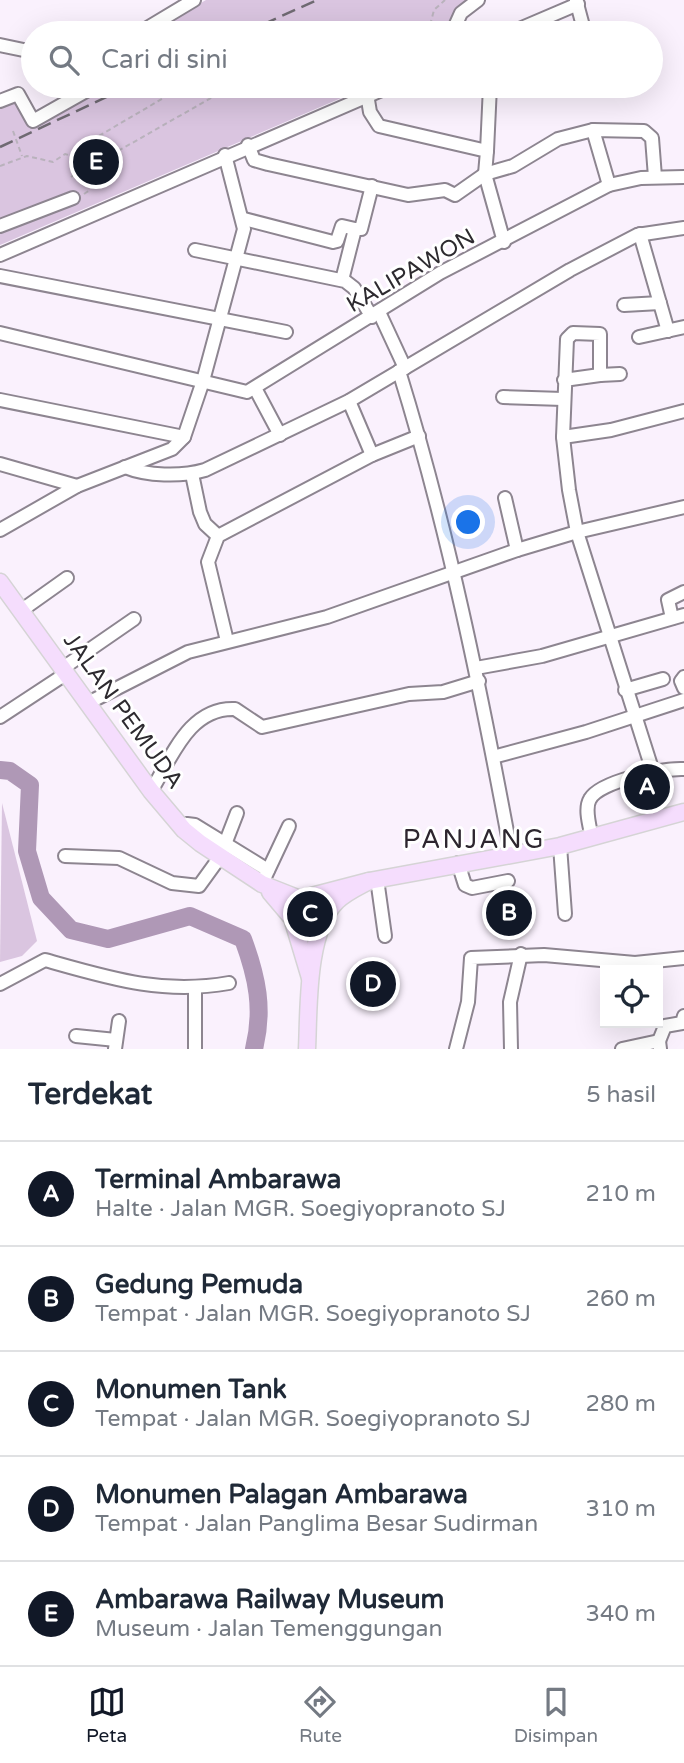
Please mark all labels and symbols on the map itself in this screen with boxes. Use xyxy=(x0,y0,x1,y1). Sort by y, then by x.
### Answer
pin: E xyxy=(73,136,119,188)
street label: KALIPAWON xyxy=(342,223,480,319)
your location xyxy=(451,505,485,539)
street label: JALAN PEMUDA xyxy=(57,627,189,795)
pin: A xyxy=(624,761,670,813)
district label: PANJANG xyxy=(403,824,545,855)
pin: B xyxy=(486,887,532,939)
pin: C xyxy=(287,888,333,940)
pin: D xyxy=(350,958,396,1010)

